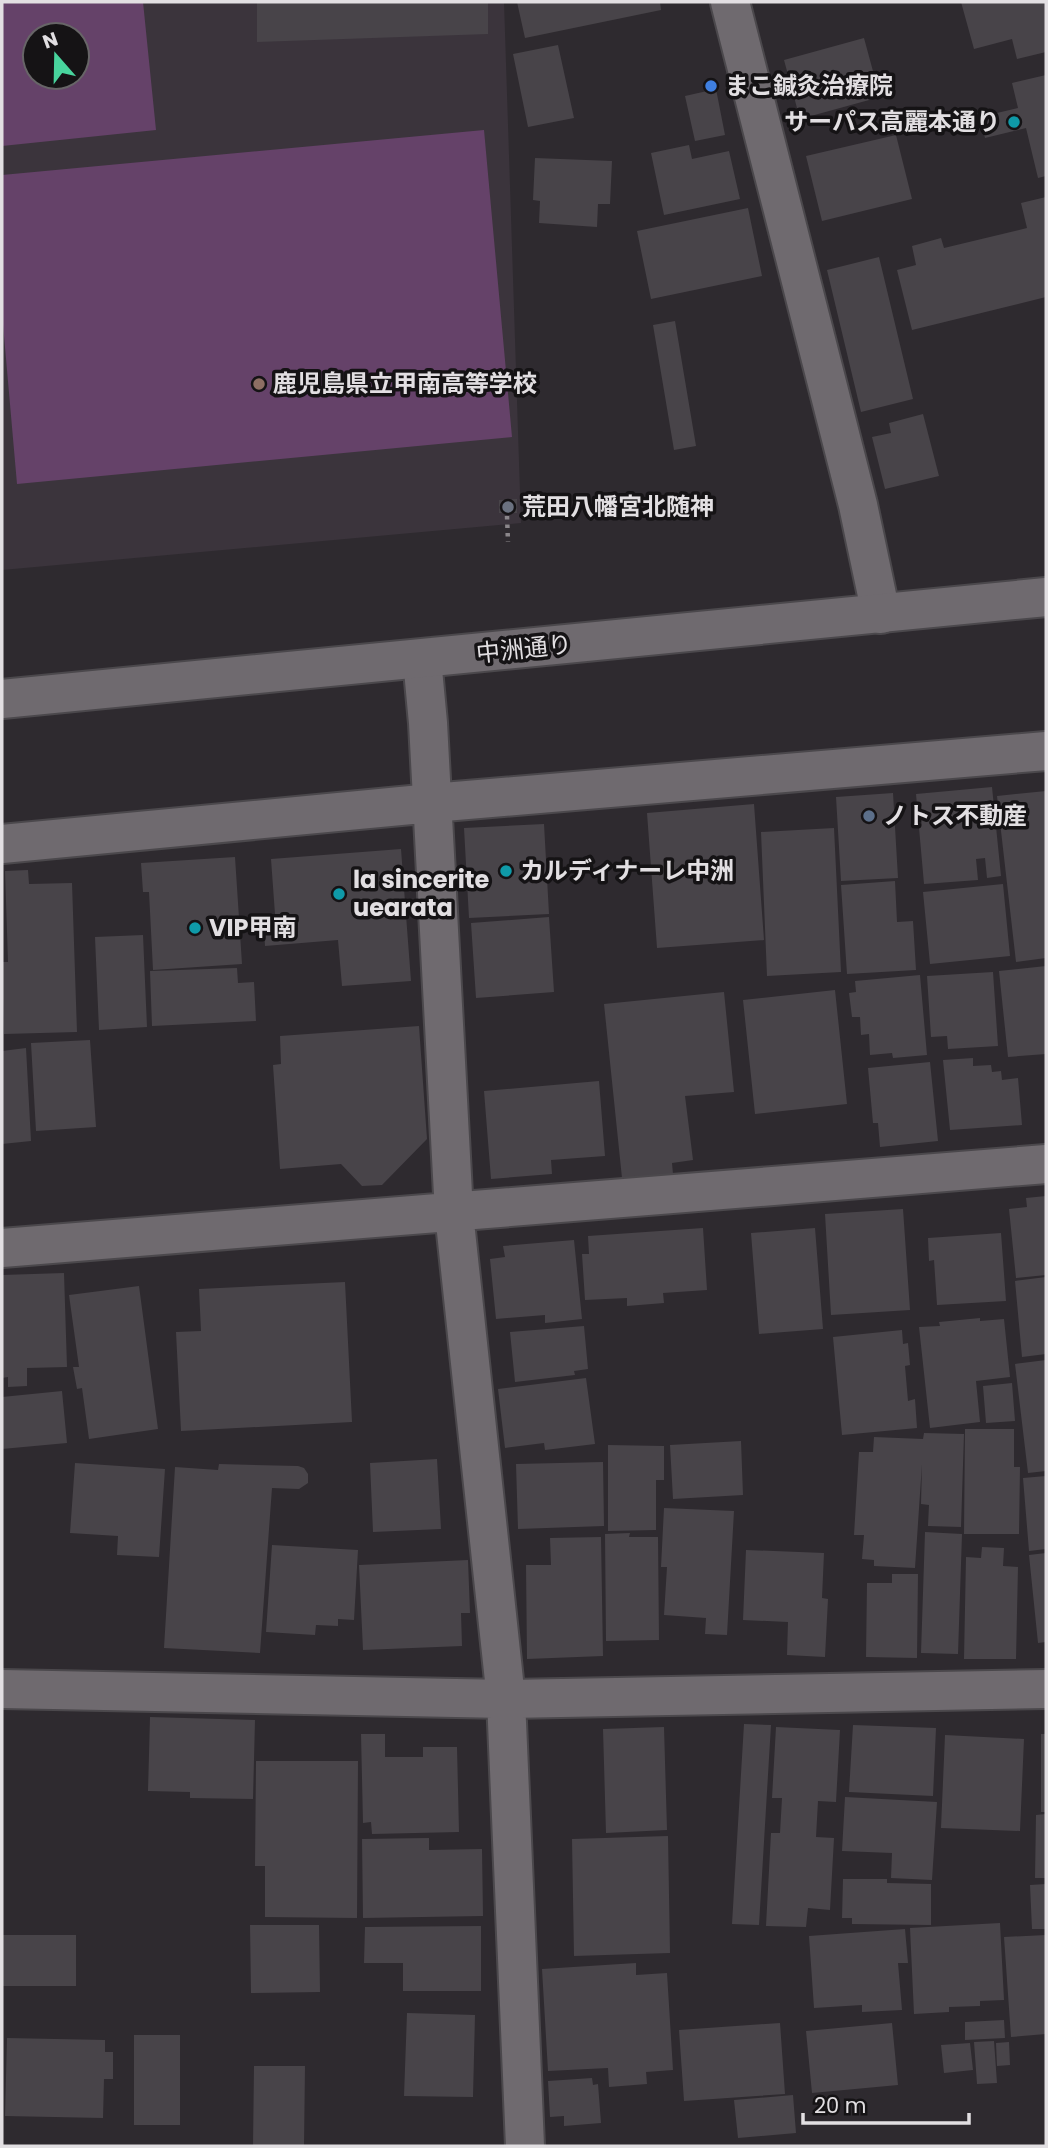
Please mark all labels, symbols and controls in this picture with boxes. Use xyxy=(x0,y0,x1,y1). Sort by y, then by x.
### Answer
north arrow xyxy=(21,21,91,91)
text: N xyxy=(39,25,62,56)
place label: まこ鍼灸治療院 xyxy=(725,69,893,102)
marker: まこ鍼灸治療院 xyxy=(703,78,719,94)
place label: サーパス高麗本通り xyxy=(784,105,1000,138)
marker: サーパス高麗本通り xyxy=(1006,114,1022,130)
place label: 鹿児島県立甲南高等学校 xyxy=(273,367,537,400)
marker: 鹿児島県立甲南高等学校 xyxy=(251,376,267,392)
place label: 荒田八幡宮北随神 xyxy=(522,490,714,523)
marker: 荒田八幡宮北随神 xyxy=(500,499,516,515)
street label: 中洲通り xyxy=(474,627,573,670)
place label: ノトス不動産 xyxy=(883,799,1027,832)
marker: ノトス不動産 xyxy=(861,808,877,824)
place label: カルディナーレ中洲 xyxy=(520,854,734,887)
place label: la sincerite uearata xyxy=(353,863,490,924)
marker: カルディナーレ中洲 xyxy=(498,863,514,879)
marker: la sincerite uearata xyxy=(331,886,347,902)
place label: VIP甲南 xyxy=(209,911,297,944)
marker: VIP甲南 xyxy=(187,920,203,936)
scale bar xyxy=(803,2082,969,2126)
text: 20 m xyxy=(814,2091,867,2120)

